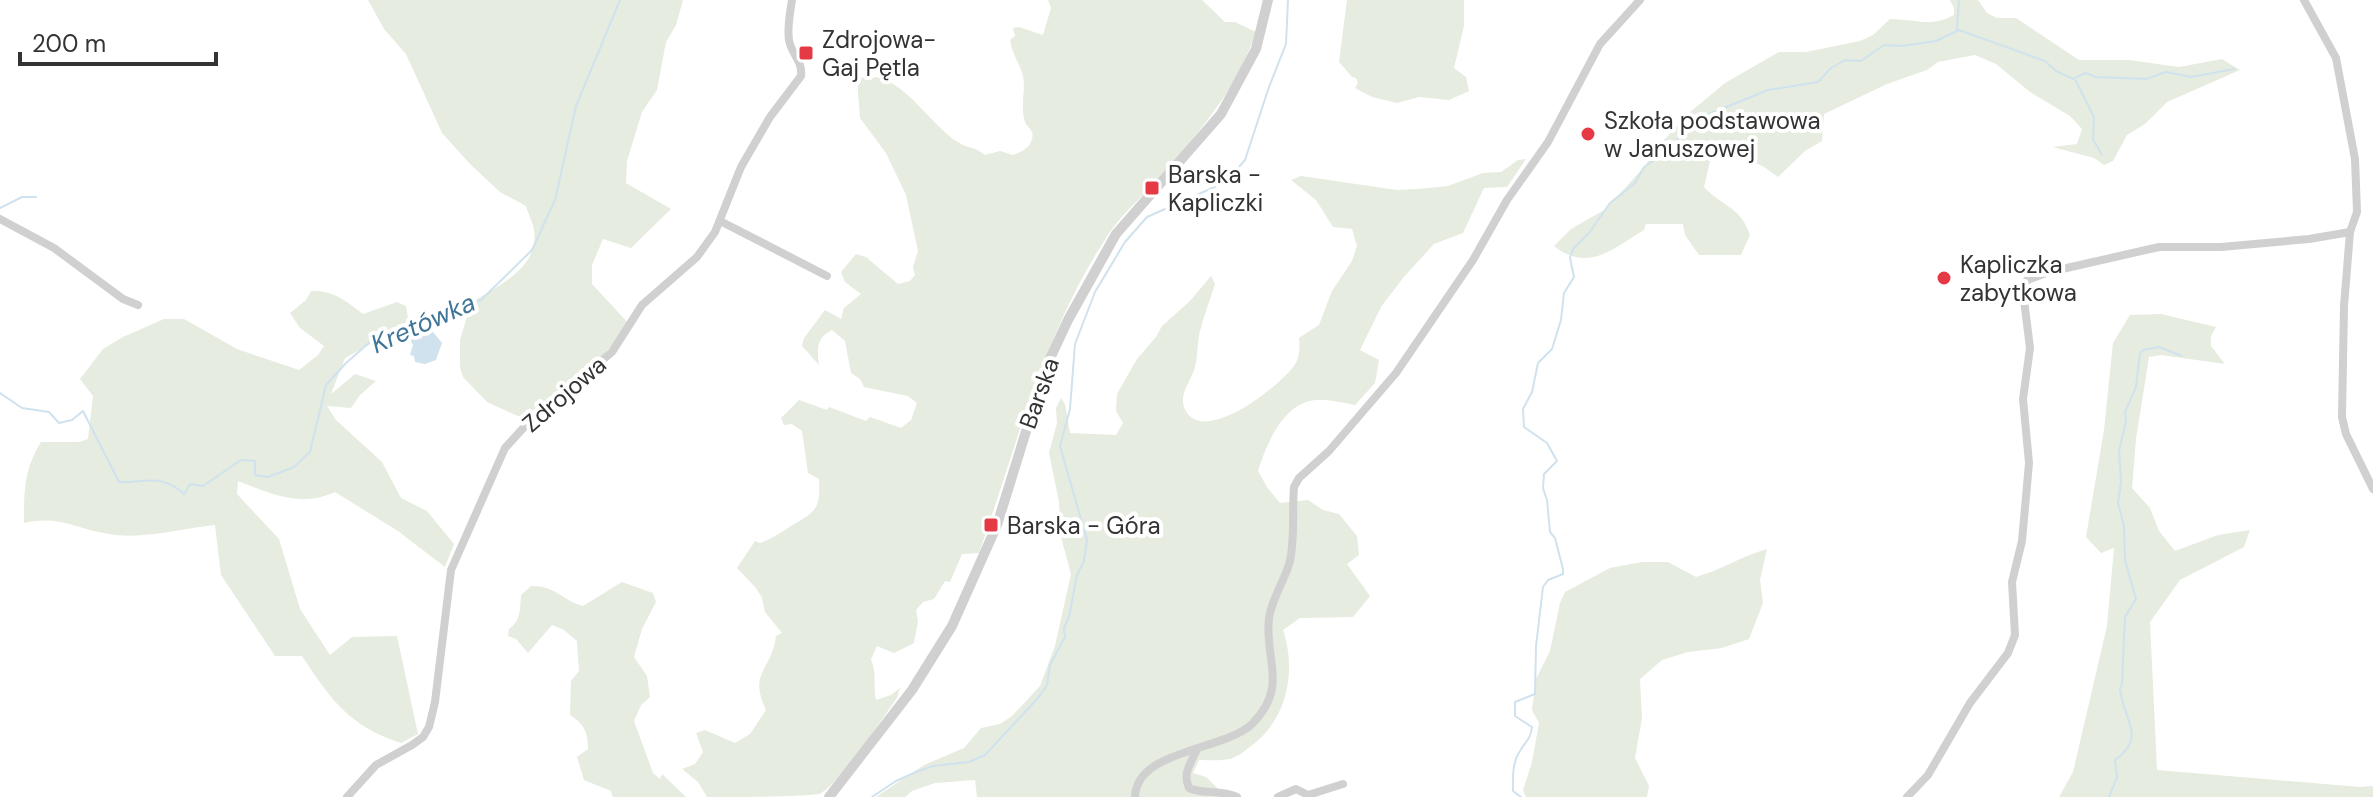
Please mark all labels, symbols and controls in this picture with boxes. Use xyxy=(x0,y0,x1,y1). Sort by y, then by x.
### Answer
scale bar xyxy=(20,16,216,66)
place label: Zdrojowa- Gaj Pętla xyxy=(822,24,936,83)
text: 200 m xyxy=(32,28,106,59)
marker: Zdrojowa- Gaj Pętla xyxy=(797,44,815,62)
place label: Szkoła podstawowa w Januszowej xyxy=(1604,105,1820,164)
marker: Szkoła podstawowa w Januszowej xyxy=(1579,125,1597,143)
place label: Barska - Kapliczki xyxy=(1168,159,1263,218)
marker: Barska - Kapliczki xyxy=(1143,179,1161,197)
place label: Kapliczka zabytkowa xyxy=(1960,249,2077,308)
marker: Kapliczka zabytkowa xyxy=(1935,269,1953,287)
water label: Kretówka xyxy=(365,285,481,361)
street label: Zdrojowa xyxy=(516,349,612,439)
street label: Barska xyxy=(1012,353,1066,433)
place label: Barska - Góra xyxy=(1007,510,1161,541)
marker: Barska - Góra xyxy=(982,516,1000,534)

